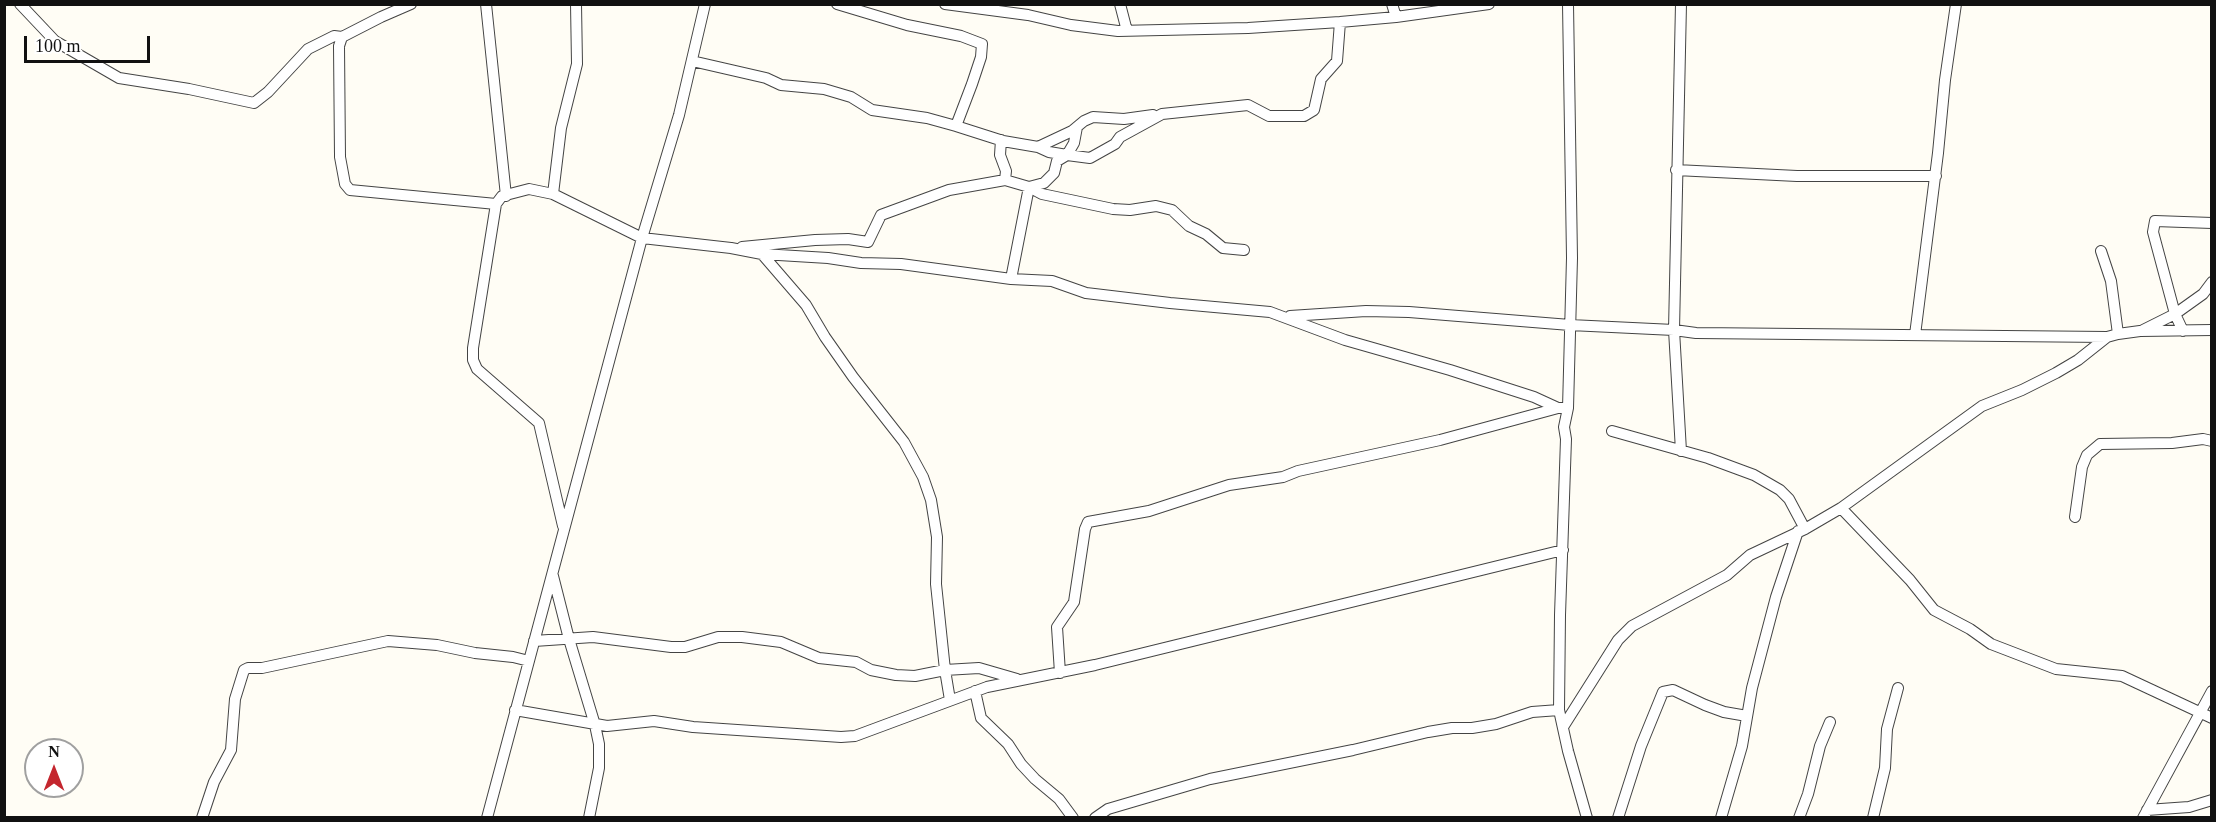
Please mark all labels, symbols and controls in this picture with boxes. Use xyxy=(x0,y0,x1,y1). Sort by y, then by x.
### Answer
scale bar xyxy=(27,24,153,62)
text: 100 m xyxy=(35,36,81,56)
north arrow xyxy=(24,738,84,798)
text: N xyxy=(48,743,60,760)

